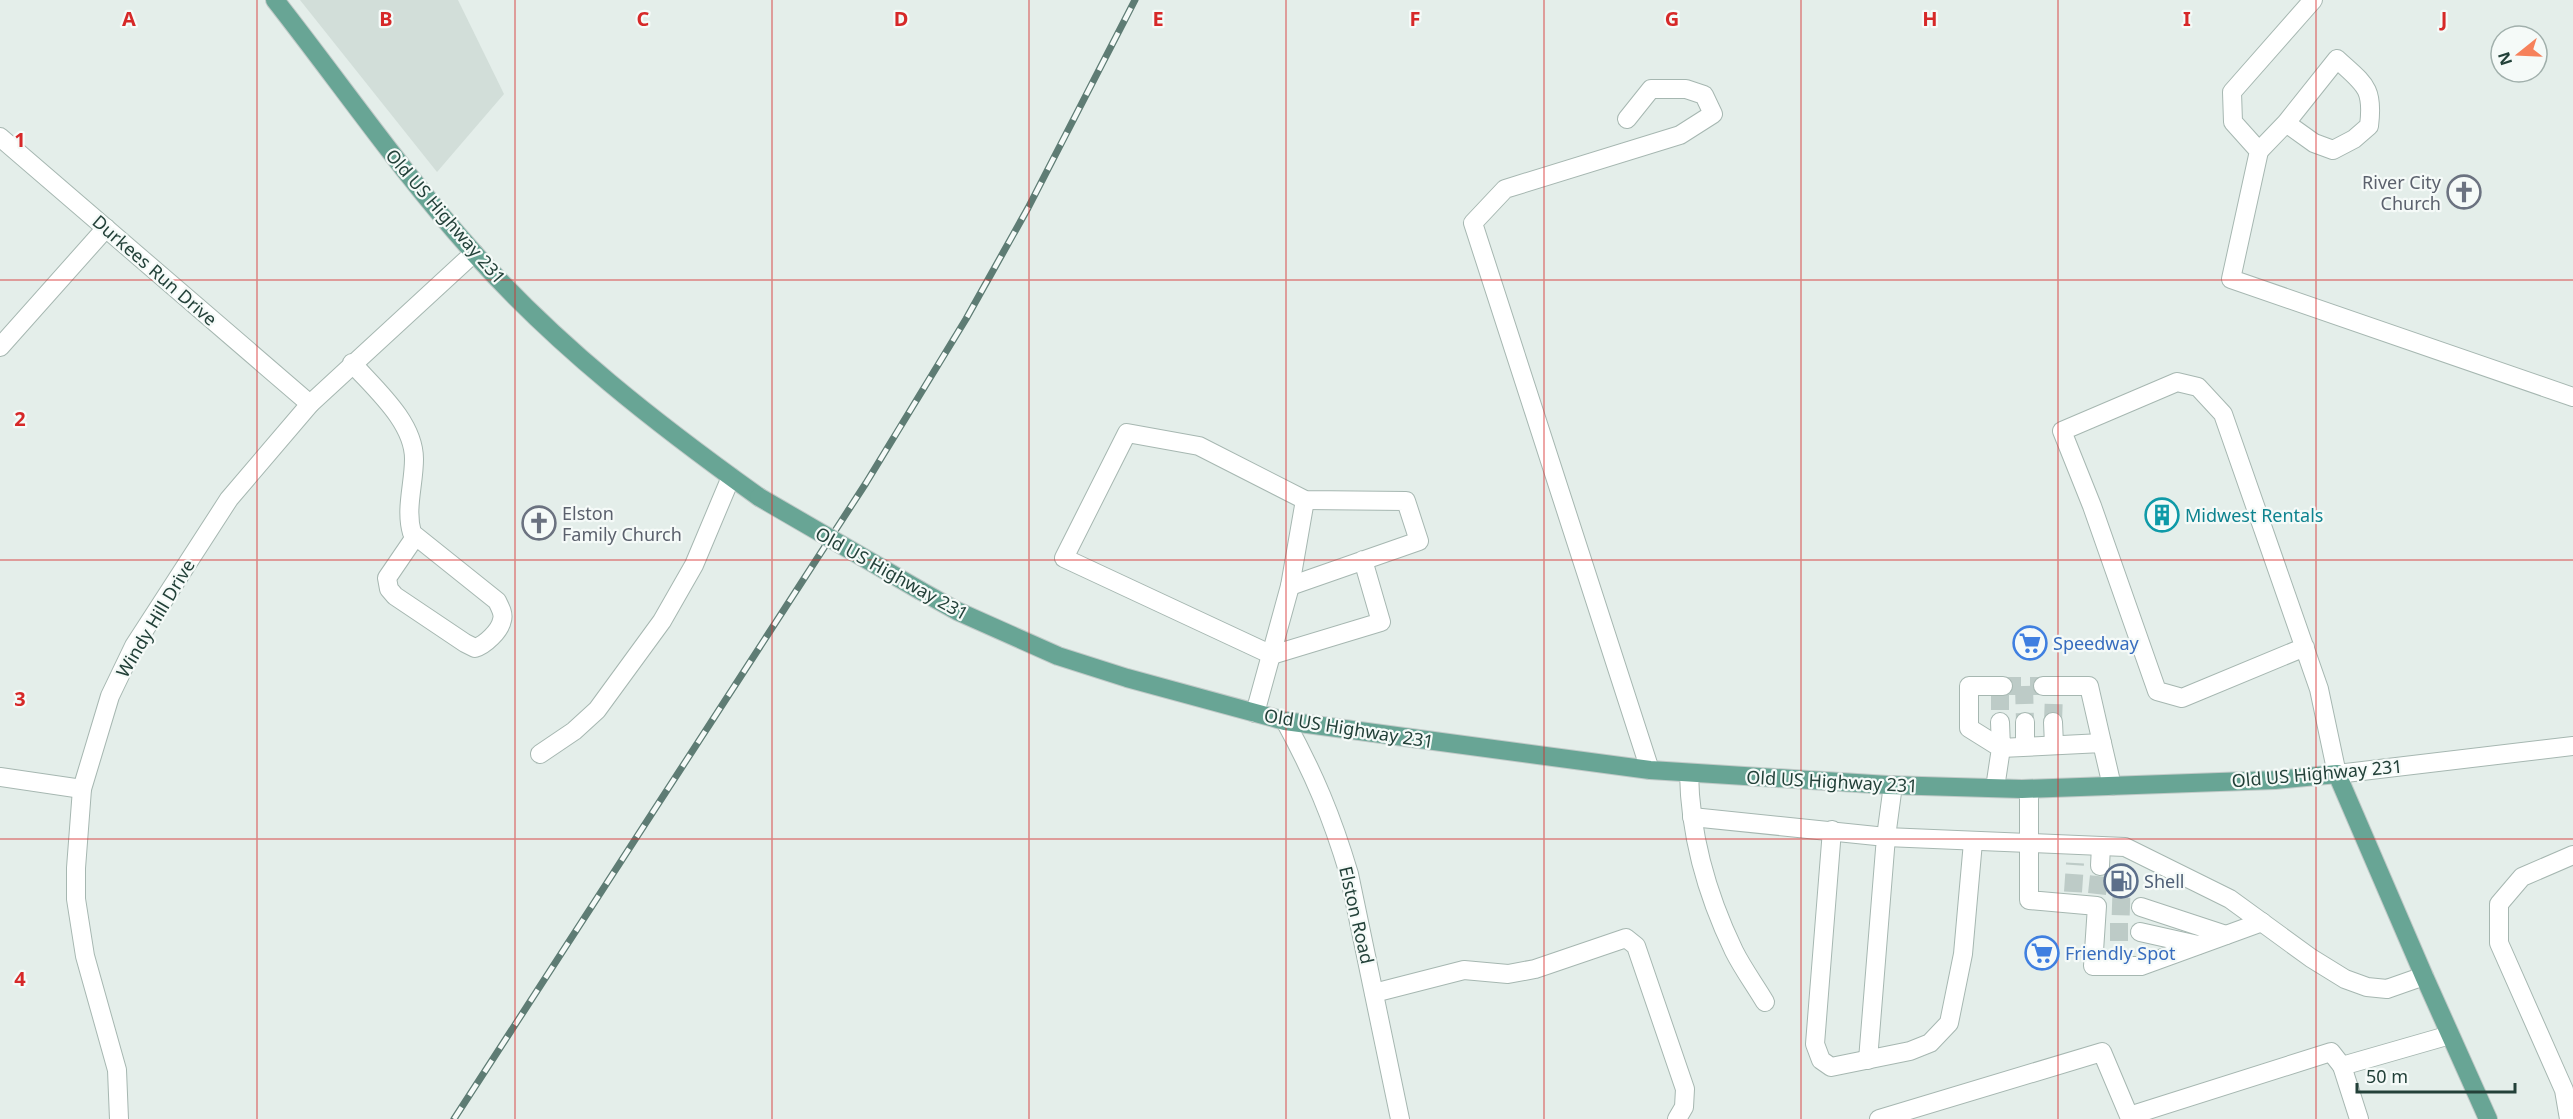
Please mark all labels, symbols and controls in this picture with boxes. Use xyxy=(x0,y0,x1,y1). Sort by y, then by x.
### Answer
text: A xyxy=(122,5,136,32)
text: B xyxy=(379,5,393,32)
text: C xyxy=(637,5,650,32)
text: D xyxy=(894,5,908,32)
text: E xyxy=(1152,5,1164,32)
text: F xyxy=(1410,5,1420,32)
text: G xyxy=(1665,5,1679,32)
text: H xyxy=(1922,5,1938,32)
text: I xyxy=(2183,5,2191,32)
text: J xyxy=(2439,5,2447,32)
north arrow xyxy=(2489,24,2549,84)
text: N xyxy=(2492,49,2517,68)
text: 1 xyxy=(14,126,26,153)
street label: Old US Highway 231 xyxy=(381,143,511,289)
place label: River City Church xyxy=(2362,170,2442,215)
church icon: River City Church xyxy=(2446,174,2482,210)
street label: Durkees Run Drive xyxy=(88,209,222,331)
text: 2 xyxy=(14,405,26,432)
building icon: Midwest Rentals xyxy=(2144,497,2180,533)
place label: Elston Family Church xyxy=(562,501,682,546)
place label: Midwest Rentals xyxy=(2185,503,2323,527)
church icon: Elston Family Church xyxy=(521,505,557,541)
street label: Old US Highway 231 xyxy=(811,521,973,625)
street label: Windy Hill Drive xyxy=(110,554,200,682)
supermarket icon: Speedway xyxy=(2012,625,2048,661)
place label: Speedway xyxy=(2053,631,2140,655)
text: 3 xyxy=(14,685,26,712)
street label: Old US Highway 231 xyxy=(1263,703,1435,753)
street label: Old US Highway 231 xyxy=(2231,754,2403,792)
street label: Old US Highway 231 xyxy=(1746,765,1918,797)
fuel station icon: Shell xyxy=(2103,863,2139,899)
street label: Elston Road xyxy=(1334,864,1380,966)
place label: Shell xyxy=(2144,869,2184,893)
supermarket icon: Friendly Spot xyxy=(2024,935,2060,971)
place label: Friendly Spot xyxy=(2065,941,2176,965)
text: 4 xyxy=(14,965,26,992)
scale bar xyxy=(2357,1056,2514,1094)
text: 50 m xyxy=(2366,1064,2408,1088)

